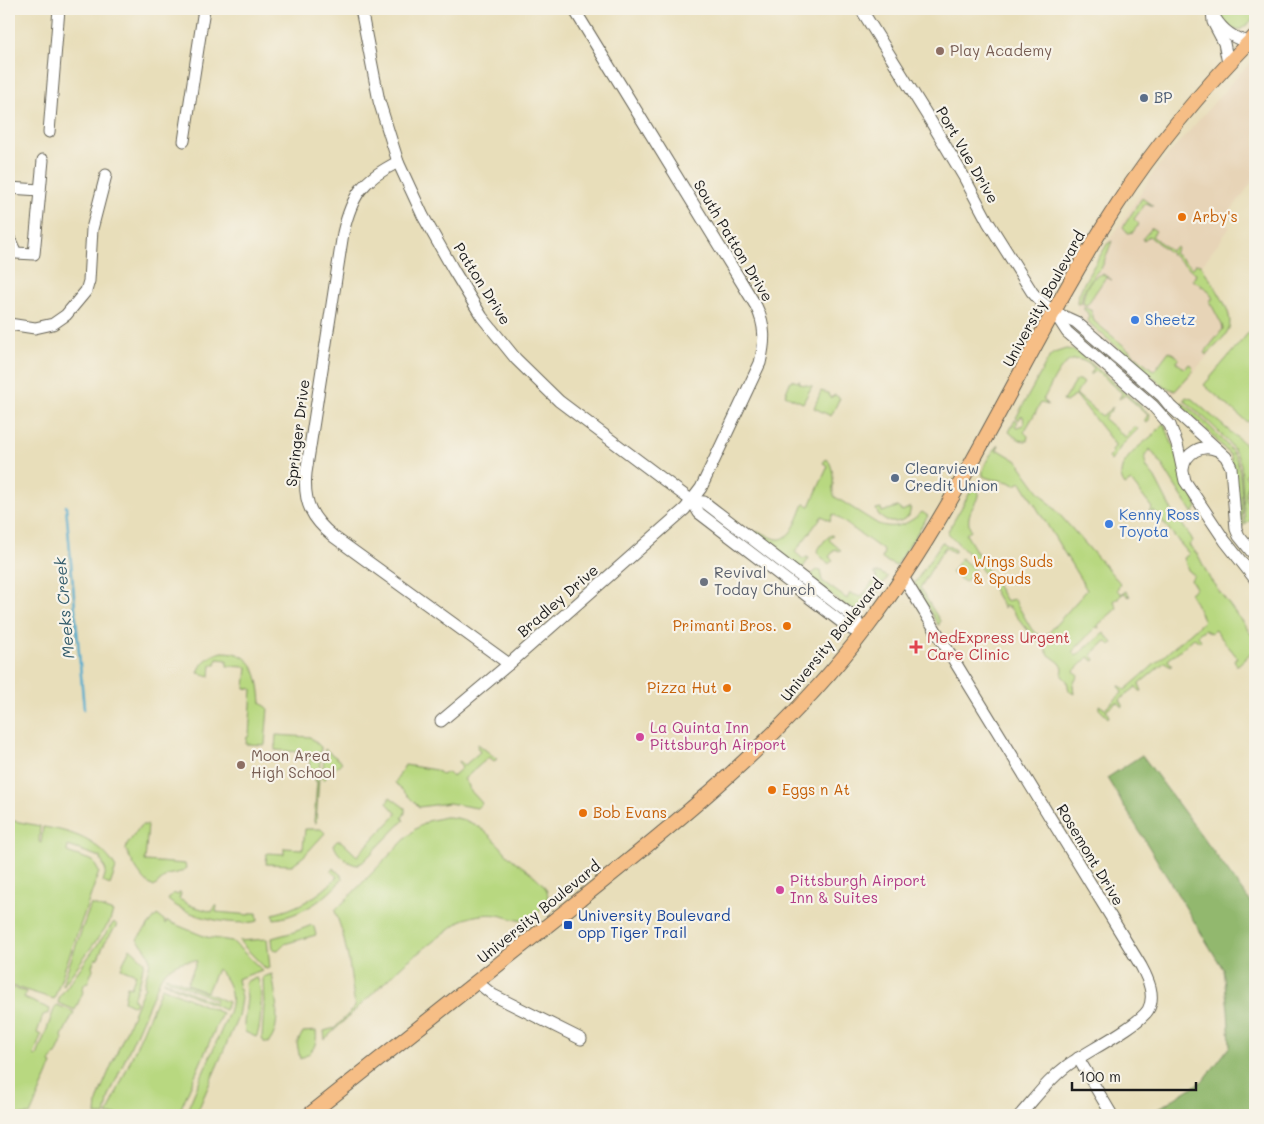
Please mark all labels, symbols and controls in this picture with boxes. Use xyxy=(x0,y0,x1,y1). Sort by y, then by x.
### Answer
place label: Play Academy xyxy=(950,40,1052,60)
marker: Play Academy xyxy=(934,45,946,57)
place label: BP xyxy=(1154,87,1172,107)
marker: BP xyxy=(1138,92,1150,104)
street label: Port Vue Drive xyxy=(932,102,1004,207)
street label: South Patton Drive xyxy=(690,176,778,305)
place label: Arby's xyxy=(1192,206,1238,226)
marker: Arby's xyxy=(1176,211,1188,223)
street label: University Boulevard xyxy=(997,227,1089,370)
street label: Patton Drive xyxy=(450,239,516,328)
place label: Sheetz xyxy=(1145,309,1195,329)
marker: Sheetz xyxy=(1129,314,1141,326)
street label: Springer Drive xyxy=(280,378,314,488)
place label: Clearview Credit Union xyxy=(905,458,998,495)
marker: Clearview Credit Union xyxy=(889,472,901,484)
place label: Kenny Ross Toyota xyxy=(1119,504,1200,541)
marker: Kenny Ross Toyota xyxy=(1103,518,1115,530)
place label: Wings Suds & Spuds xyxy=(973,551,1053,588)
water label: Meeks Creek xyxy=(49,556,78,660)
street label: Bradley Drive xyxy=(513,560,602,641)
place label: Revival Today Church xyxy=(714,562,815,599)
marker: Wings Suds & Spuds xyxy=(957,565,969,577)
street label: University Boulevard xyxy=(775,574,887,705)
marker: Revival Today Church xyxy=(698,576,710,588)
place label: Primanti Bros. xyxy=(673,615,777,635)
marker: Primanti Bros. xyxy=(781,620,793,632)
place label: MedExpress Urgent Care Clinic xyxy=(927,627,1070,664)
marker: MedExpress Urgent Care Clinic xyxy=(909,640,923,654)
place label: Pizza Hut xyxy=(647,677,717,697)
marker: Pizza Hut xyxy=(721,682,733,694)
place label: La Quinta Inn Pittsburgh Airport xyxy=(650,717,786,754)
marker: La Quinta Inn Pittsburgh Airport xyxy=(634,731,646,743)
place label: Moon Area High School xyxy=(251,745,336,782)
marker: Moon Area High School xyxy=(235,759,247,771)
place label: Eggs n At xyxy=(782,779,850,799)
marker: Eggs n At xyxy=(766,784,778,796)
street label: Rosemont Drive xyxy=(1053,800,1129,909)
place label: Bob Evans xyxy=(593,802,667,822)
marker: Bob Evans xyxy=(577,807,589,819)
street label: University Boulevard xyxy=(473,855,604,967)
place label: Pittsburgh Airport Inn & Suites xyxy=(790,870,926,907)
marker: Pittsburgh Airport Inn & Suites xyxy=(774,884,786,896)
place label: University Boulevard opp Tiger Trail xyxy=(578,905,731,942)
marker: University Boulevard opp Tiger Trail xyxy=(562,919,574,931)
scale bar xyxy=(1072,1059,1195,1091)
text: 100 m xyxy=(1079,1066,1121,1086)

